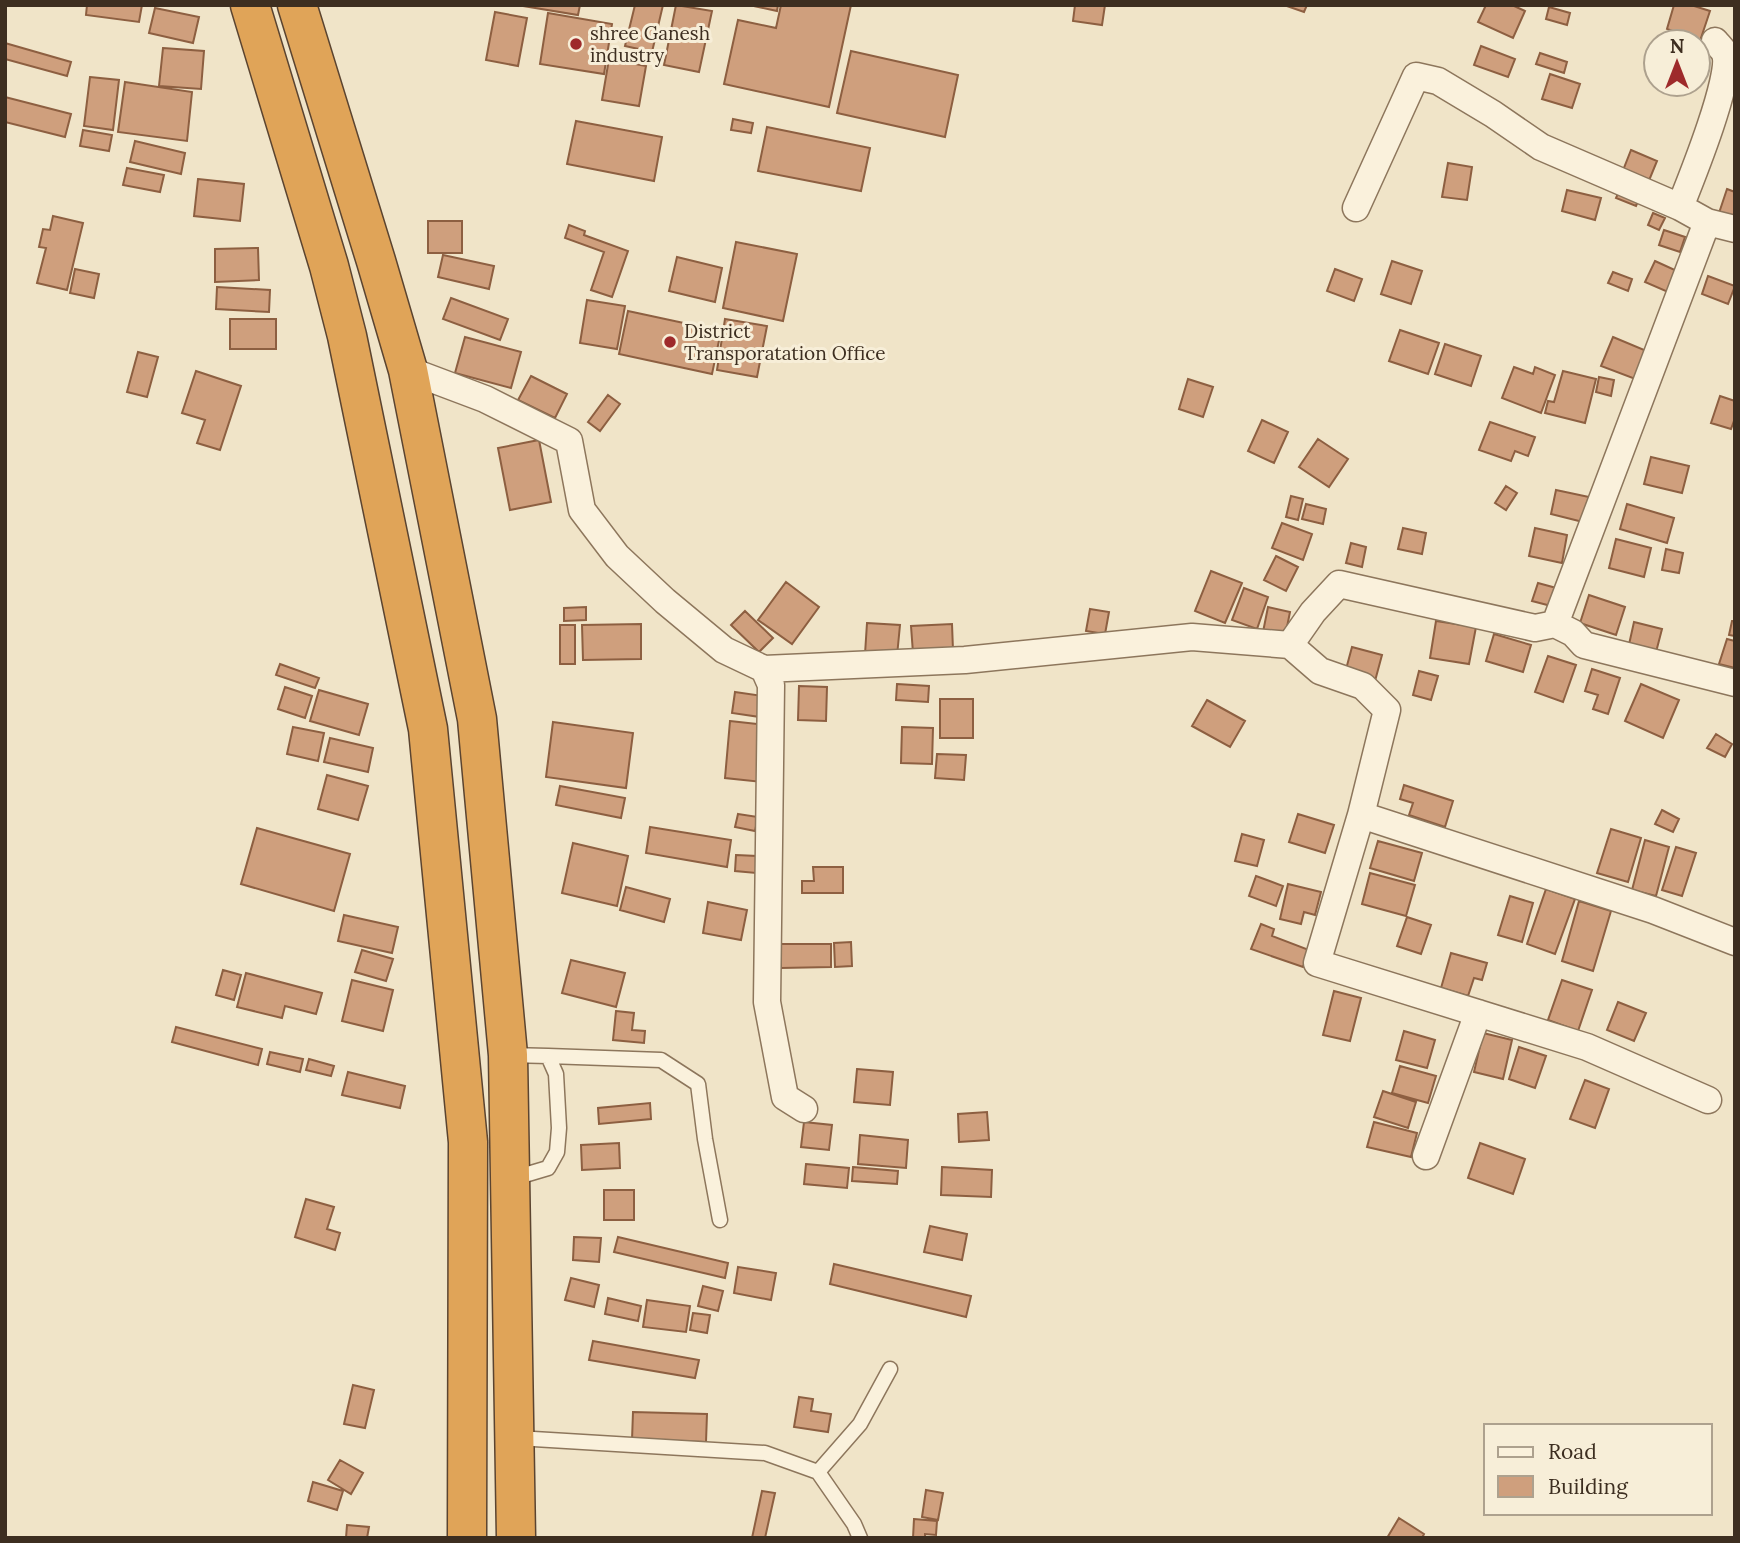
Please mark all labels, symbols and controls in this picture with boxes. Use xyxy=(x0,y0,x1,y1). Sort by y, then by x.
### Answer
place label: shree Ganesh industry xyxy=(590,21,710,67)
north arrow xyxy=(1642,28,1712,98)
text: N xyxy=(1670,34,1685,58)
marker: shree Ganesh industry xyxy=(568,36,584,52)
place label: District Transporatation Office xyxy=(684,319,886,365)
marker: District Transporatation Office xyxy=(662,334,678,350)
legend xyxy=(1484,1424,1712,1515)
text: Road xyxy=(1548,1438,1597,1465)
text: Building xyxy=(1548,1473,1628,1500)

